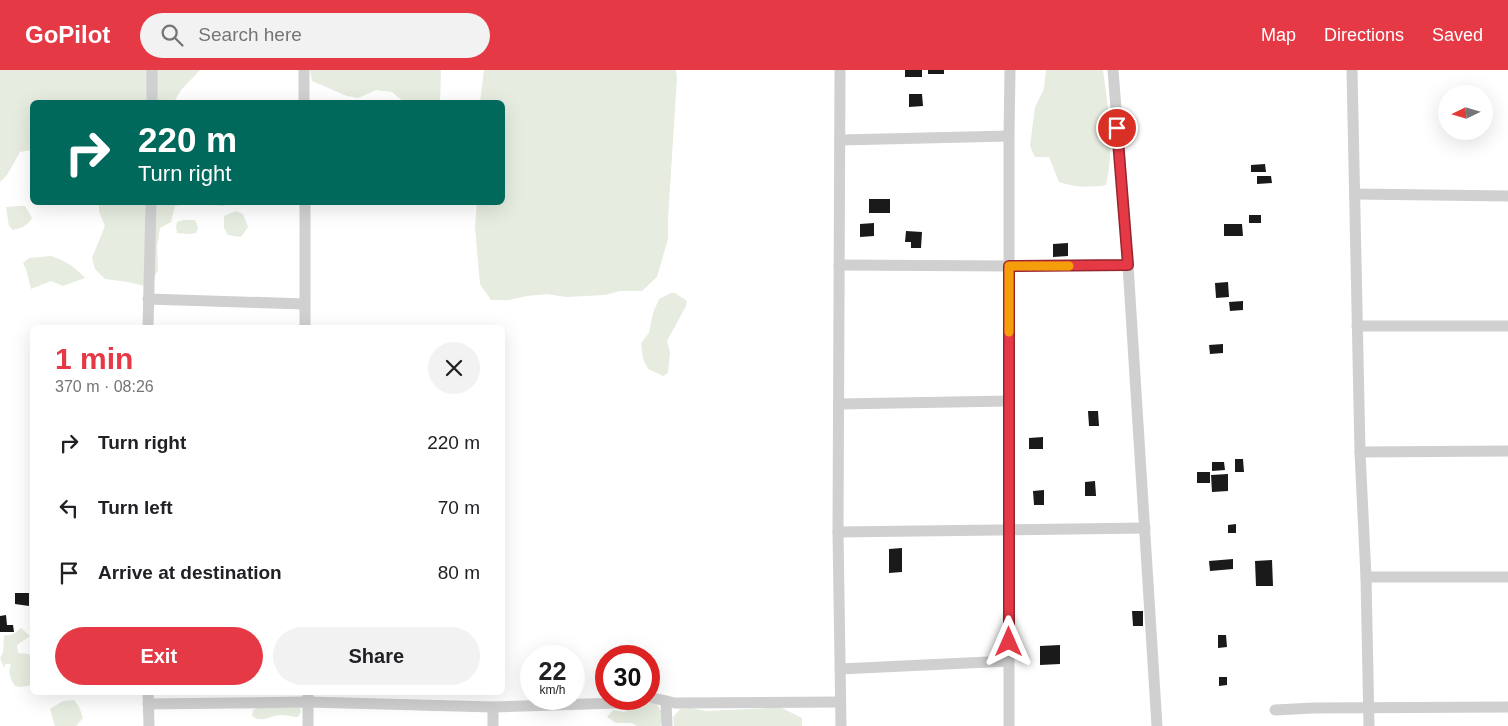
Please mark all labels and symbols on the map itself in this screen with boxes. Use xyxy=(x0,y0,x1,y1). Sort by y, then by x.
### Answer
north arrow xyxy=(1438,85,1492,140)
pin xyxy=(1096,107,1138,149)
position arrow xyxy=(982,615,1034,667)
speed limit sign: 30 xyxy=(595,645,660,710)

